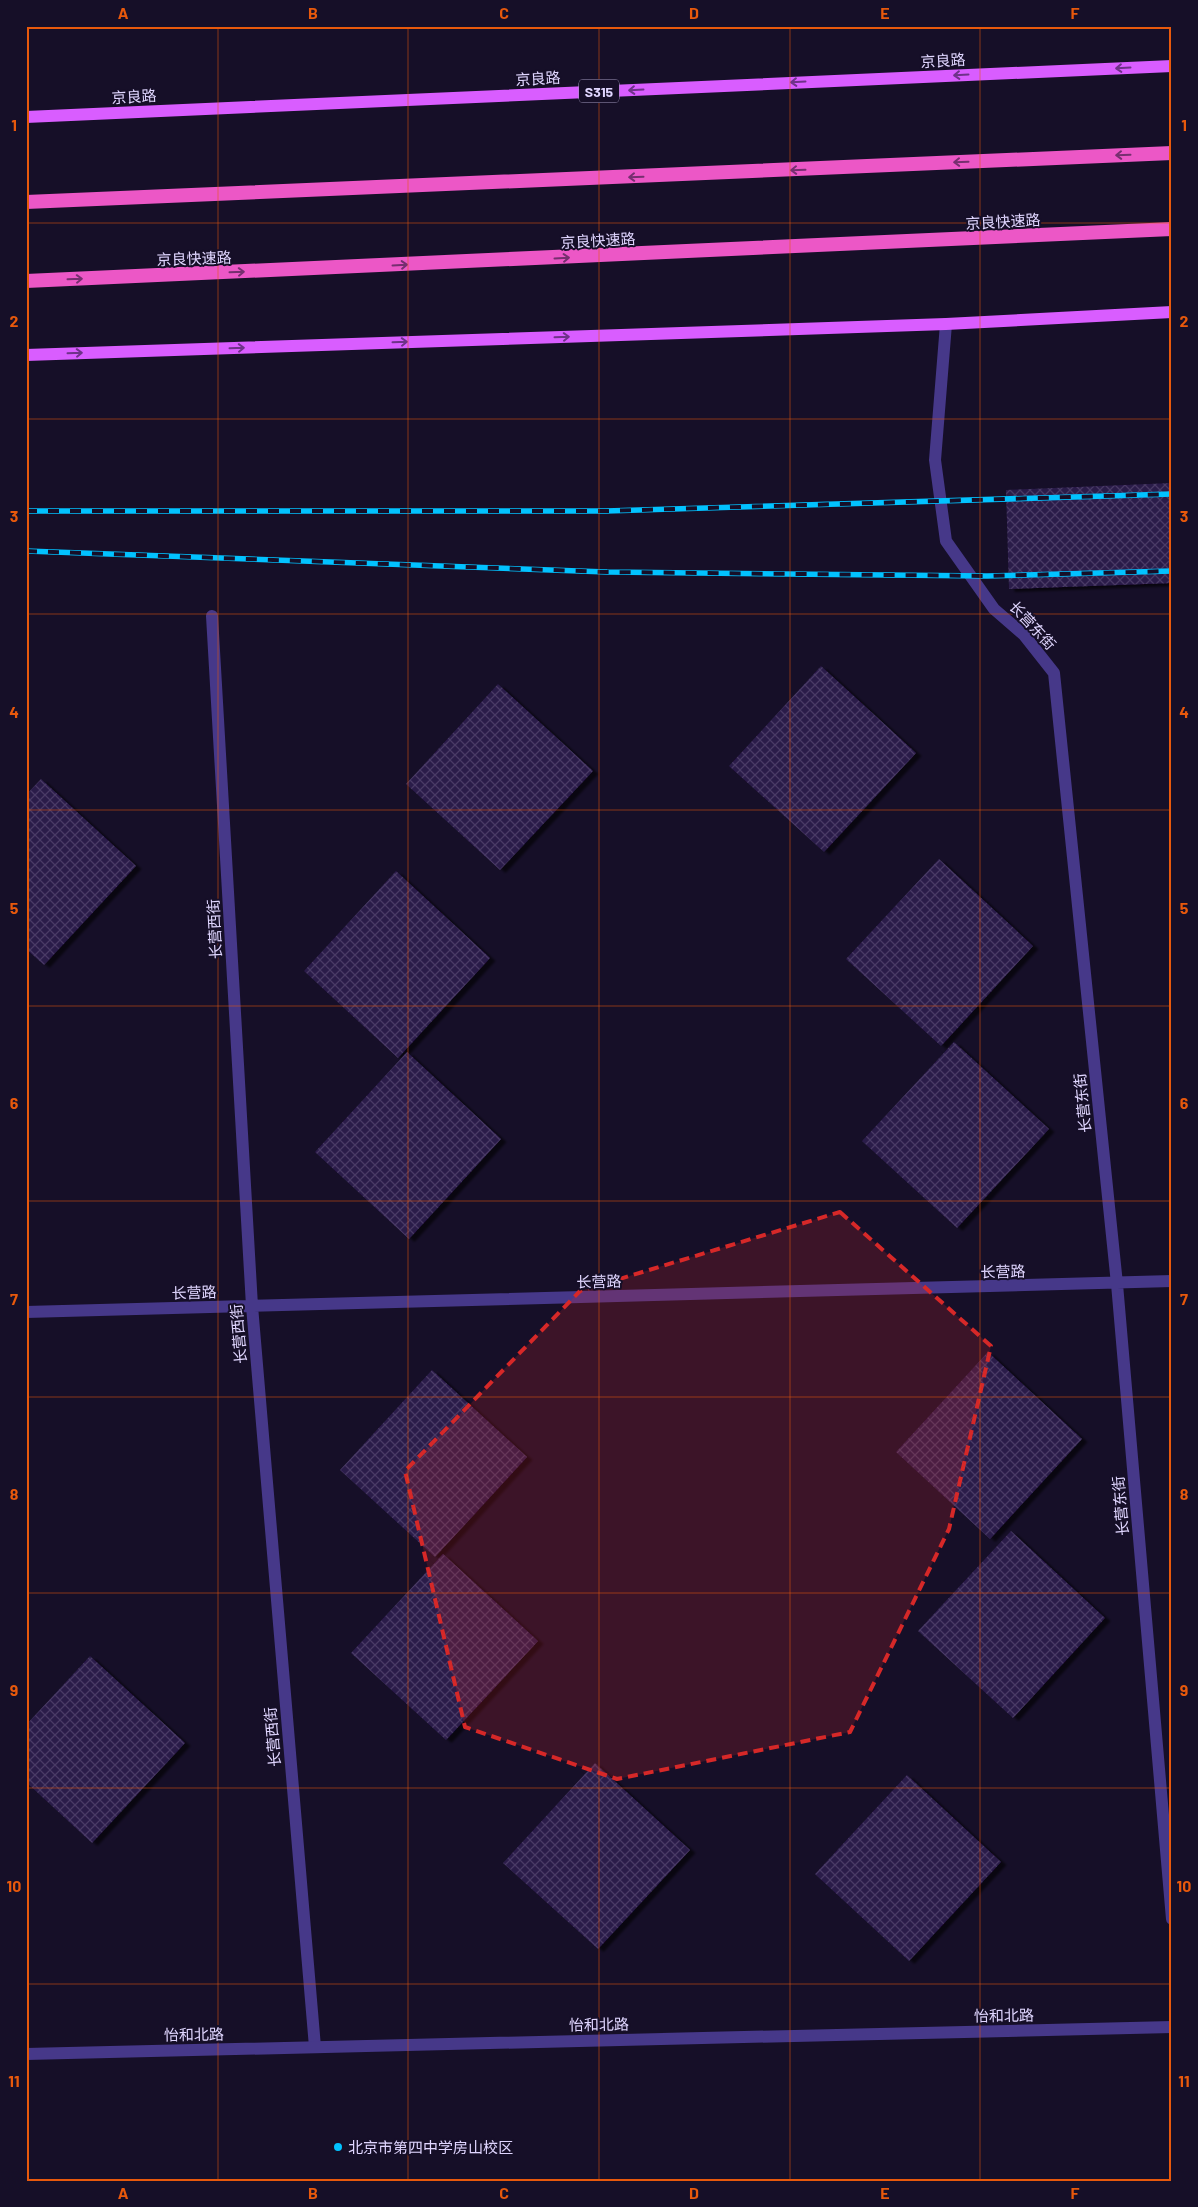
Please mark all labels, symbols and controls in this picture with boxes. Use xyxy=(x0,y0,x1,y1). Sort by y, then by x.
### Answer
text: A xyxy=(118,3,129,22)
text: B xyxy=(308,3,318,22)
text: C xyxy=(499,3,509,22)
text: D xyxy=(689,3,699,22)
text: E xyxy=(880,3,890,22)
text: F xyxy=(1071,3,1080,22)
street label: 京良路 xyxy=(920,50,966,70)
one-way arrow xyxy=(1115,63,1131,72)
street label: 京良路 xyxy=(515,68,561,88)
one-way arrow xyxy=(953,70,969,80)
one-way arrow xyxy=(791,78,807,87)
road number: S315 xyxy=(579,80,619,102)
one-way arrow xyxy=(628,85,644,94)
street label: 京良路 xyxy=(111,86,157,106)
text: 1 xyxy=(11,115,17,134)
text: 1 xyxy=(1181,115,1187,134)
one-way arrow xyxy=(1115,151,1131,160)
one-way arrow xyxy=(953,158,969,167)
one-way arrow xyxy=(791,165,807,174)
one-way arrow xyxy=(628,172,644,181)
street label: 京良快速路 xyxy=(965,210,1041,232)
street label: 京良快速路 xyxy=(560,229,636,251)
street label: 京良快速路 xyxy=(156,248,232,268)
one-way arrow xyxy=(554,253,570,262)
one-way arrow xyxy=(391,261,407,270)
one-way arrow xyxy=(229,267,245,277)
one-way arrow xyxy=(67,274,83,283)
text: 2 xyxy=(10,311,19,330)
text: 2 xyxy=(1180,311,1189,330)
one-way arrow xyxy=(554,332,570,341)
one-way arrow xyxy=(392,338,408,347)
one-way arrow xyxy=(229,343,245,353)
one-way arrow xyxy=(67,349,83,358)
text: 3 xyxy=(10,506,18,525)
text: 3 xyxy=(1180,506,1188,525)
street label: 长营东街 xyxy=(1006,597,1060,653)
text: 4 xyxy=(9,702,19,721)
text: 4 xyxy=(1179,702,1189,721)
text: 5 xyxy=(10,898,19,917)
text: 5 xyxy=(1180,898,1189,917)
street label: 长营西街 xyxy=(203,899,225,959)
street label: 长营东街 xyxy=(1070,1072,1094,1134)
text: 6 xyxy=(10,1093,19,1112)
text: 6 xyxy=(1180,1093,1189,1112)
street label: 长营路 xyxy=(980,1262,1026,1280)
street label: 长营路 xyxy=(576,1272,622,1290)
street label: 长营路 xyxy=(171,1282,217,1302)
text: 7 xyxy=(10,1289,18,1308)
text: 7 xyxy=(1180,1289,1188,1308)
street label: 长营西街 xyxy=(226,1303,250,1365)
street label: 长营东街 xyxy=(1108,1475,1132,1537)
text: 8 xyxy=(10,1484,19,1503)
text: 8 xyxy=(1180,1484,1189,1503)
text: 9 xyxy=(10,1680,18,1699)
text: 9 xyxy=(1180,1680,1188,1699)
street label: 长营西街 xyxy=(260,1706,284,1768)
text: 10 xyxy=(7,1876,21,1895)
text: 10 xyxy=(1177,1876,1191,1895)
street label: 怡和北路 xyxy=(974,2005,1034,2025)
street label: 怡和北路 xyxy=(569,2014,629,2034)
street label: 怡和北路 xyxy=(164,2024,224,2044)
text: 11 xyxy=(8,2071,20,2090)
text: 11 xyxy=(1178,2071,1190,2090)
place label: 北京市第四中学房山校区 xyxy=(348,2138,513,2156)
marker: 北京市第四中学房山校区 xyxy=(332,2141,344,2153)
text: A xyxy=(118,2183,129,2202)
text: B xyxy=(308,2183,318,2202)
text: C xyxy=(499,2183,509,2202)
text: D xyxy=(689,2183,699,2202)
text: E xyxy=(880,2183,890,2202)
text: F xyxy=(1071,2183,1080,2202)

